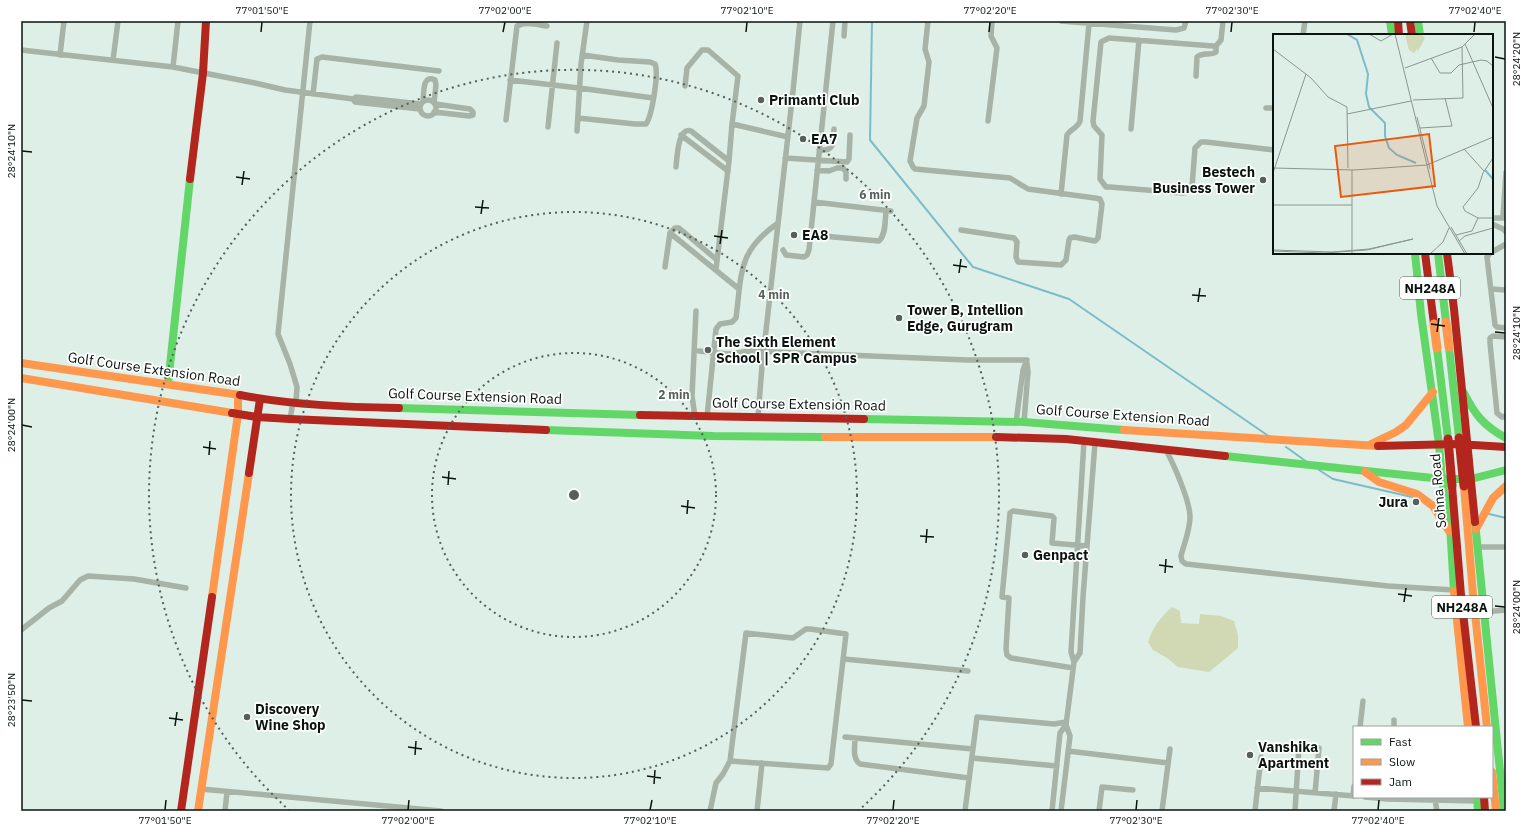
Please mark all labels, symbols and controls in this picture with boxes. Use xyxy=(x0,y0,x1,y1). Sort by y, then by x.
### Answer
text: 77°01'50"E xyxy=(235,4,289,17)
text: 77°02'00"E xyxy=(478,4,532,17)
text: 77°02'10"E xyxy=(720,4,774,17)
text: 77°02'20"E xyxy=(963,4,1017,17)
text: 77°02'30"E xyxy=(1205,4,1259,17)
text: 77°02'40"E xyxy=(1448,4,1502,17)
text: 28°24'20"N xyxy=(1510,32,1523,86)
inset map xyxy=(1273,34,1493,254)
place label: Primanti Club xyxy=(769,91,859,109)
marker: Primanti Club xyxy=(756,95,766,105)
text: 28°24'10"N xyxy=(5,124,18,178)
place label: EA7 xyxy=(811,130,838,148)
marker: EA7 xyxy=(798,134,808,144)
place label: Bestech Business Tower xyxy=(1153,163,1255,197)
marker: Bestech Business Tower xyxy=(1258,175,1268,185)
text: 6 min xyxy=(859,187,891,202)
place label: EA8 xyxy=(802,226,829,244)
marker: EA8 xyxy=(789,230,799,240)
road number: NH248A xyxy=(1400,277,1460,299)
text: 4 min xyxy=(758,287,790,302)
place label: Tower B, Intellion Edge, Gurugram xyxy=(907,301,1023,335)
text: 28°24'10"N xyxy=(1510,306,1523,360)
marker: Tower B, Intellion Edge, Gurugram xyxy=(894,313,904,323)
place label: The Sixth Element School | SPR Campus xyxy=(716,333,857,367)
marker: The Sixth Element School | SPR Campus xyxy=(703,345,713,355)
street label: Golf Course Extension Road xyxy=(67,348,241,390)
street label: Golf Course Extension Road xyxy=(388,384,562,408)
text: 2 min xyxy=(658,387,690,402)
street label: Golf Course Extension Road xyxy=(712,393,886,415)
text: 28°24'00"N xyxy=(5,398,18,452)
street label: Golf Course Extension Road xyxy=(1036,400,1210,430)
street label: Sohna Road xyxy=(1426,453,1450,529)
centre of rings xyxy=(567,488,581,502)
place label: Jura xyxy=(1378,493,1408,511)
marker: Jura xyxy=(1411,497,1421,507)
place label: Genpact xyxy=(1033,546,1088,564)
marker: Genpact xyxy=(1020,550,1030,560)
text: 28°24'00"N xyxy=(1510,580,1523,634)
road number: NH248A xyxy=(1432,596,1492,618)
text: 28°23'50"N xyxy=(5,673,18,727)
place label: Discovery Wine Shop xyxy=(255,700,326,734)
marker: Discovery Wine Shop xyxy=(242,712,252,722)
legend xyxy=(1353,726,1493,798)
text: Fast xyxy=(1389,734,1412,749)
place label: Vanshika Apartment xyxy=(1258,738,1329,772)
marker: Vanshika Apartment xyxy=(1245,750,1255,760)
text: Slow xyxy=(1389,754,1415,769)
text: Jam xyxy=(1389,774,1412,789)
text: 77°01'50"E xyxy=(138,814,192,827)
text: 77°02'00"E xyxy=(381,814,435,827)
text: 77°02'10"E xyxy=(623,814,677,827)
text: 77°02'20"E xyxy=(866,814,920,827)
text: 77°02'30"E xyxy=(1109,814,1163,827)
text: 77°02'40"E xyxy=(1351,814,1405,827)

